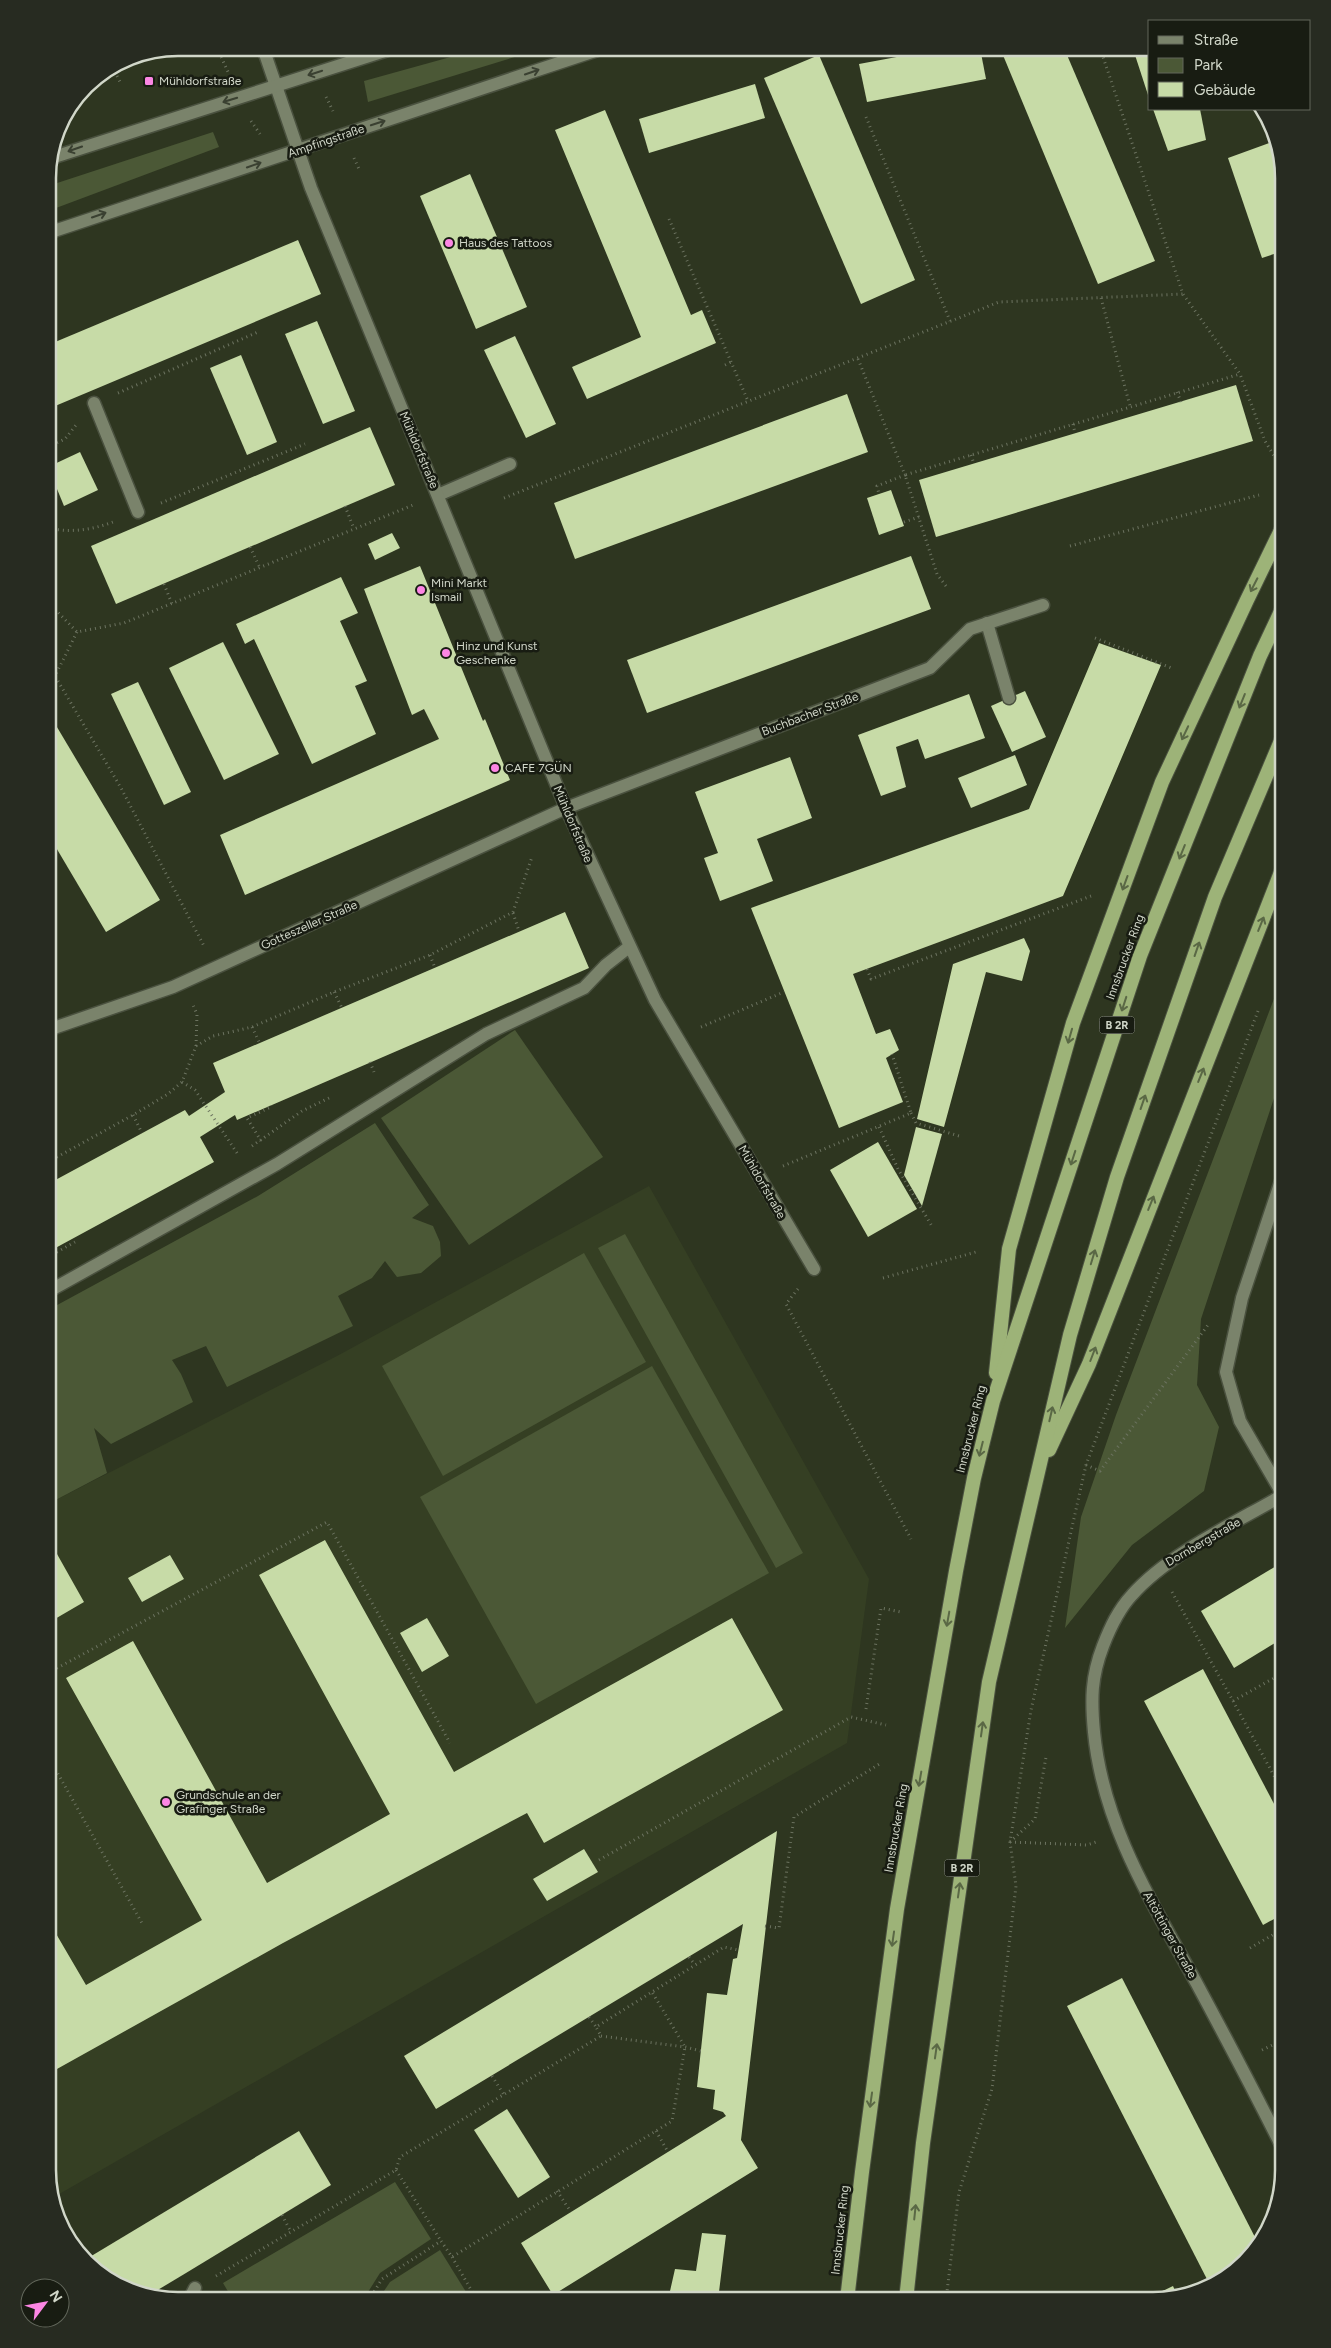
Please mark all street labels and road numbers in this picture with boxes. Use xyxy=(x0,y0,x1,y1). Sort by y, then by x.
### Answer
street label: Ampfingstraße xyxy=(286,121,367,161)
street label: Mühldorfstraße xyxy=(396,409,442,491)
street label: Buchbacher Straße xyxy=(760,689,861,739)
street label: Mühldorfstraße xyxy=(550,783,596,865)
street label: Gotteszeller Straße xyxy=(259,897,360,953)
street label: Innsbrucker Ring xyxy=(1103,912,1147,1002)
road number: B 2R xyxy=(1100,1016,1134,1034)
street label: Mühldorfstraße xyxy=(735,1143,789,1222)
street label: Innsbrucker Ring xyxy=(953,1384,989,1474)
street label: Dornbergstraße xyxy=(1163,1515,1243,1569)
street label: Innsbrucker Ring xyxy=(881,1783,911,1873)
road number: B 2R xyxy=(944,1860,980,1876)
street label: Altöttinger Straße xyxy=(1140,1889,1200,1981)
street label: Innsbrucker Ring xyxy=(828,2185,852,2275)

